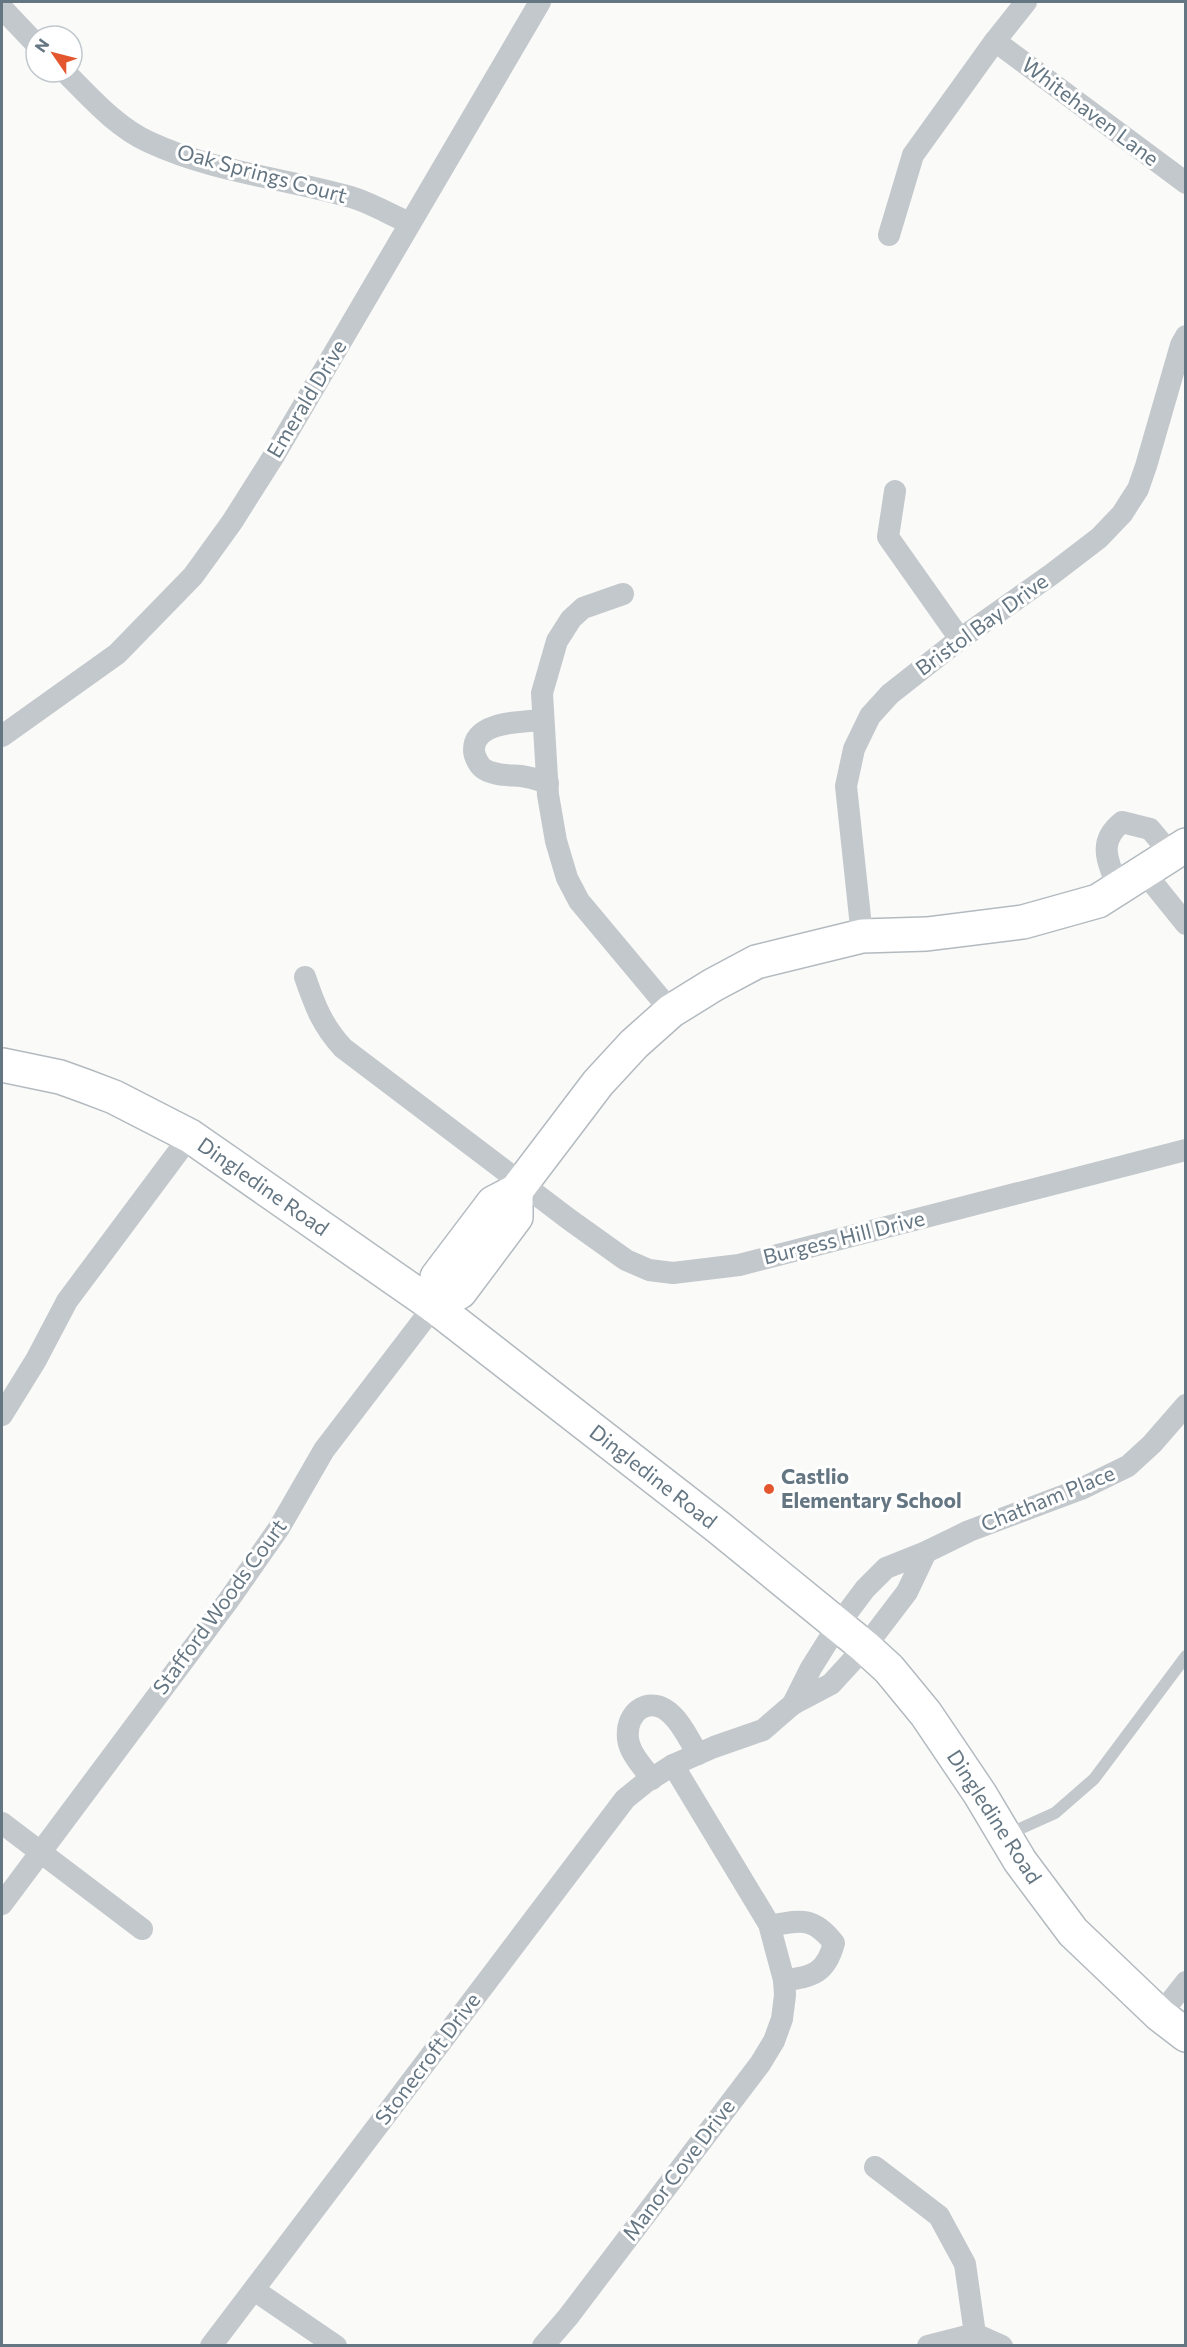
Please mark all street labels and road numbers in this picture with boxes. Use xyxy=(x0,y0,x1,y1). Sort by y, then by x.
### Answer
street label: Whitehaven Lane xyxy=(1018,51,1164,170)
street label: Oak Springs Court xyxy=(175,138,350,207)
street label: Emerald Drive xyxy=(261,335,351,462)
street label: Bristol Bay Drive xyxy=(910,567,1052,680)
street label: Dingledine Road xyxy=(193,1131,334,1240)
street label: Burgess Hill Drive xyxy=(760,1204,927,1269)
street label: Dingledine Road xyxy=(585,1418,722,1533)
street label: Chatham Place xyxy=(977,1459,1118,1536)
street label: Stafford Woods Court xyxy=(147,1514,291,1699)
street label: Dingledine Road xyxy=(943,1745,1048,1888)
street label: Stonecroft Drive xyxy=(369,1987,485,2129)
street label: Manor Cove Drive xyxy=(616,2093,739,2245)

